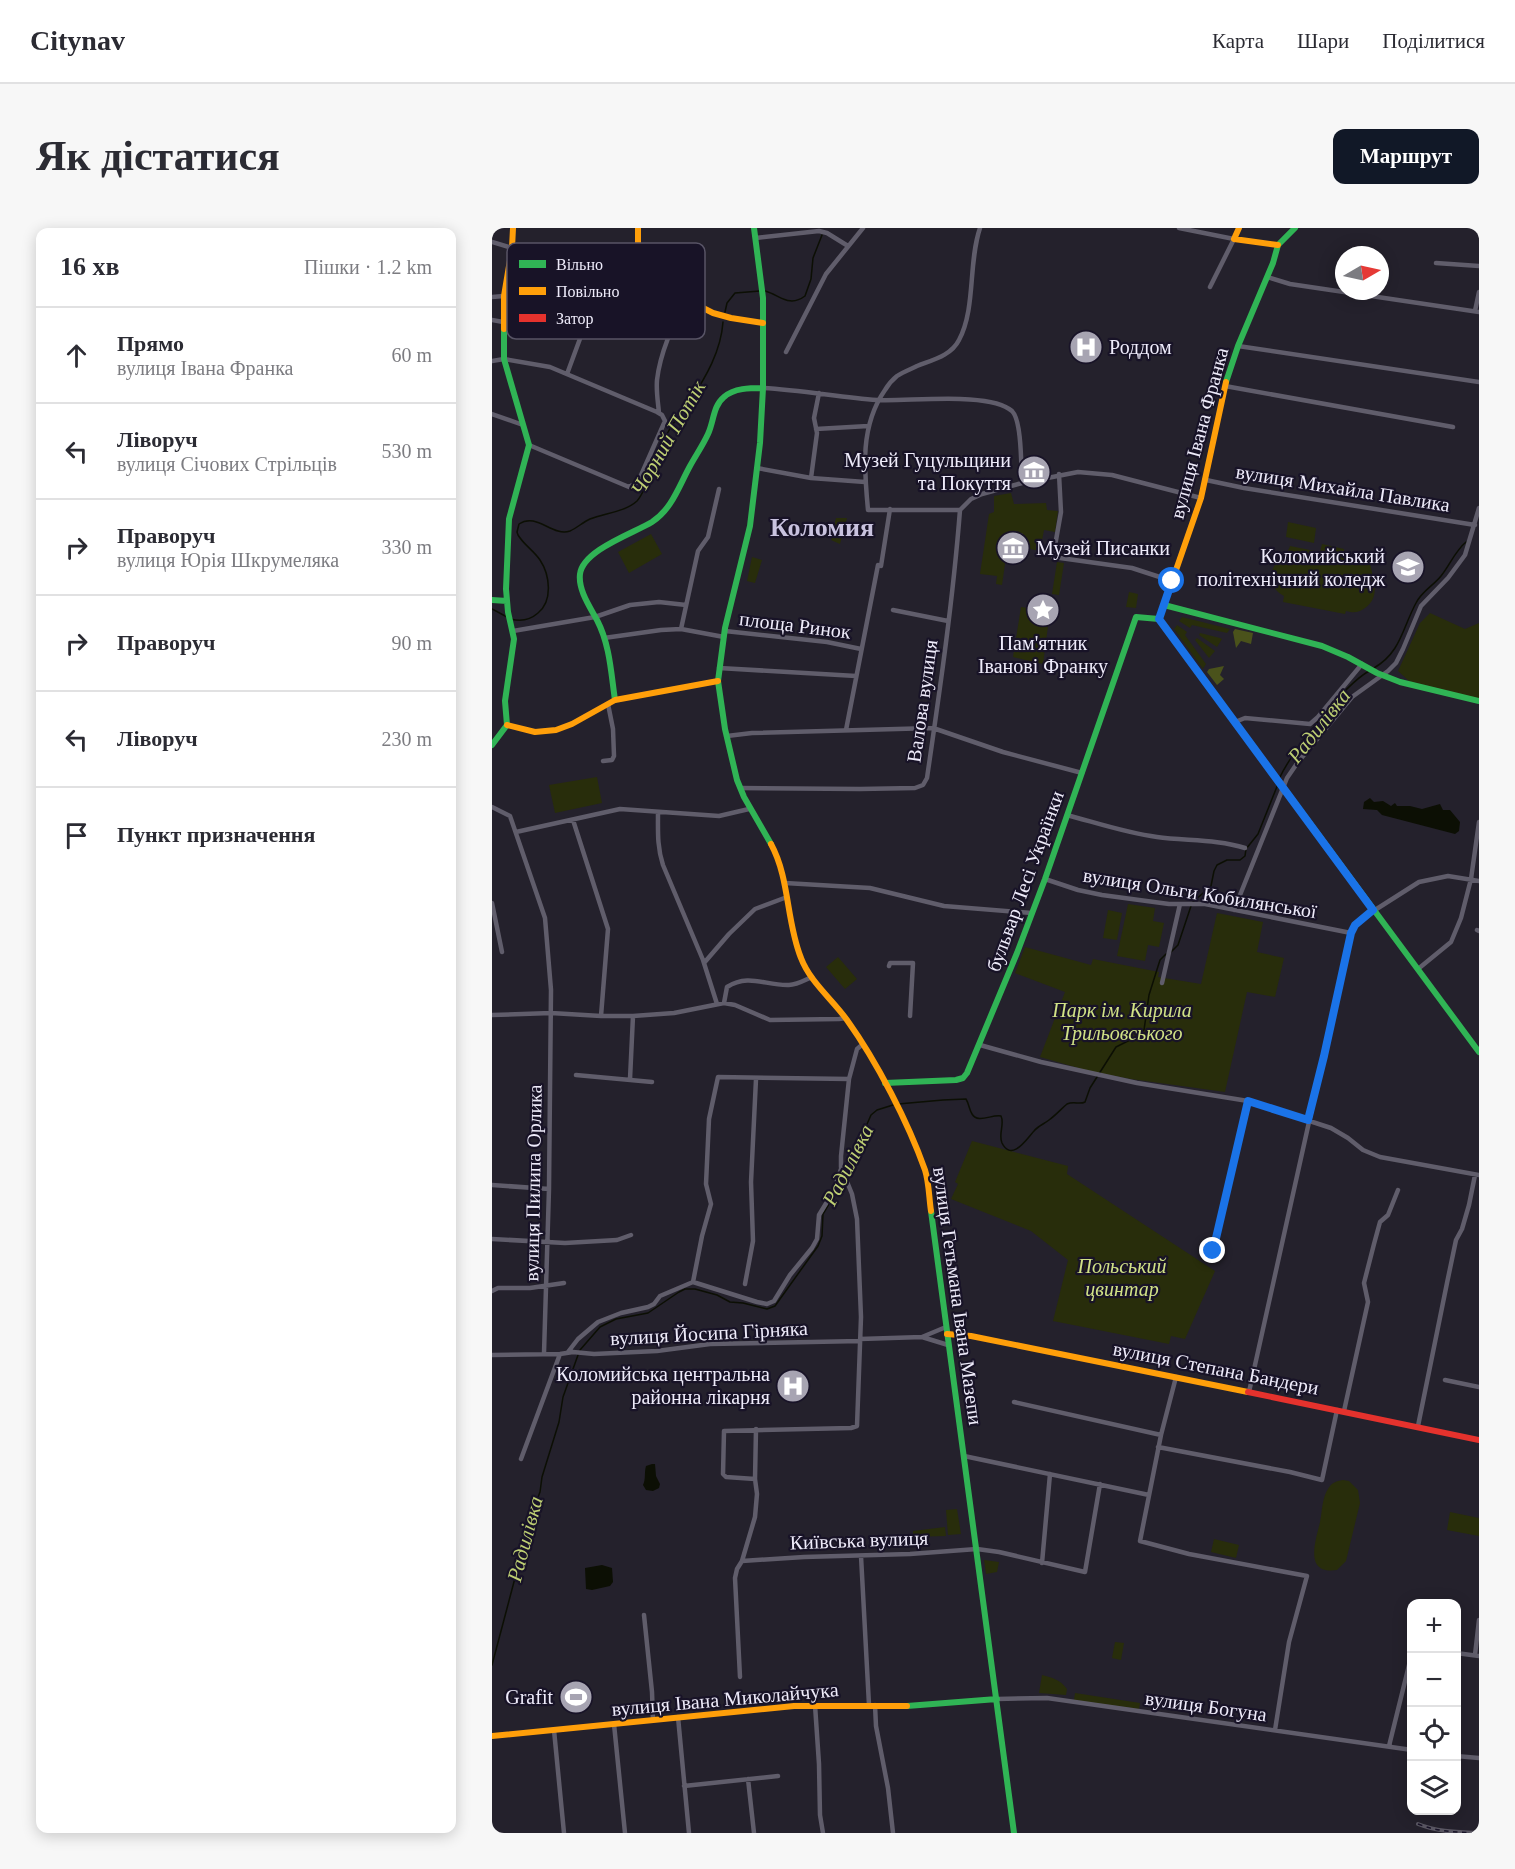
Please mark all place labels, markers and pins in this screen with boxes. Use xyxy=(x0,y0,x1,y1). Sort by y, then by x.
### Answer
hospital icon: Роддом xyxy=(1068,329,1104,365)
place label: Роддом xyxy=(1109,336,1172,359)
place label: Музей Гуцульщини та Покуття xyxy=(844,449,1011,495)
museum icon: Музей Гуцульщини та Покуття xyxy=(1016,454,1052,490)
museum icon: Музей Писанки xyxy=(995,530,1031,566)
place label: Музей Писанки xyxy=(1036,537,1170,560)
place label: Коломийський політехнічний коледж xyxy=(1197,545,1385,591)
school or university icon: Коломийський політехнічний коледж xyxy=(1390,549,1426,585)
place icon: Пам'ятник Іванові Франку xyxy=(1025,592,1061,628)
place label: Пам'ятник Іванові Франку xyxy=(978,632,1108,678)
place label: Коломийська центральна районна лікарня xyxy=(556,1363,770,1409)
hospital icon: Коломийська центральна районна лікарня xyxy=(775,1368,811,1404)
sports icon: Grafit xyxy=(558,1679,594,1715)
place label: Grafit xyxy=(505,1686,553,1708)

